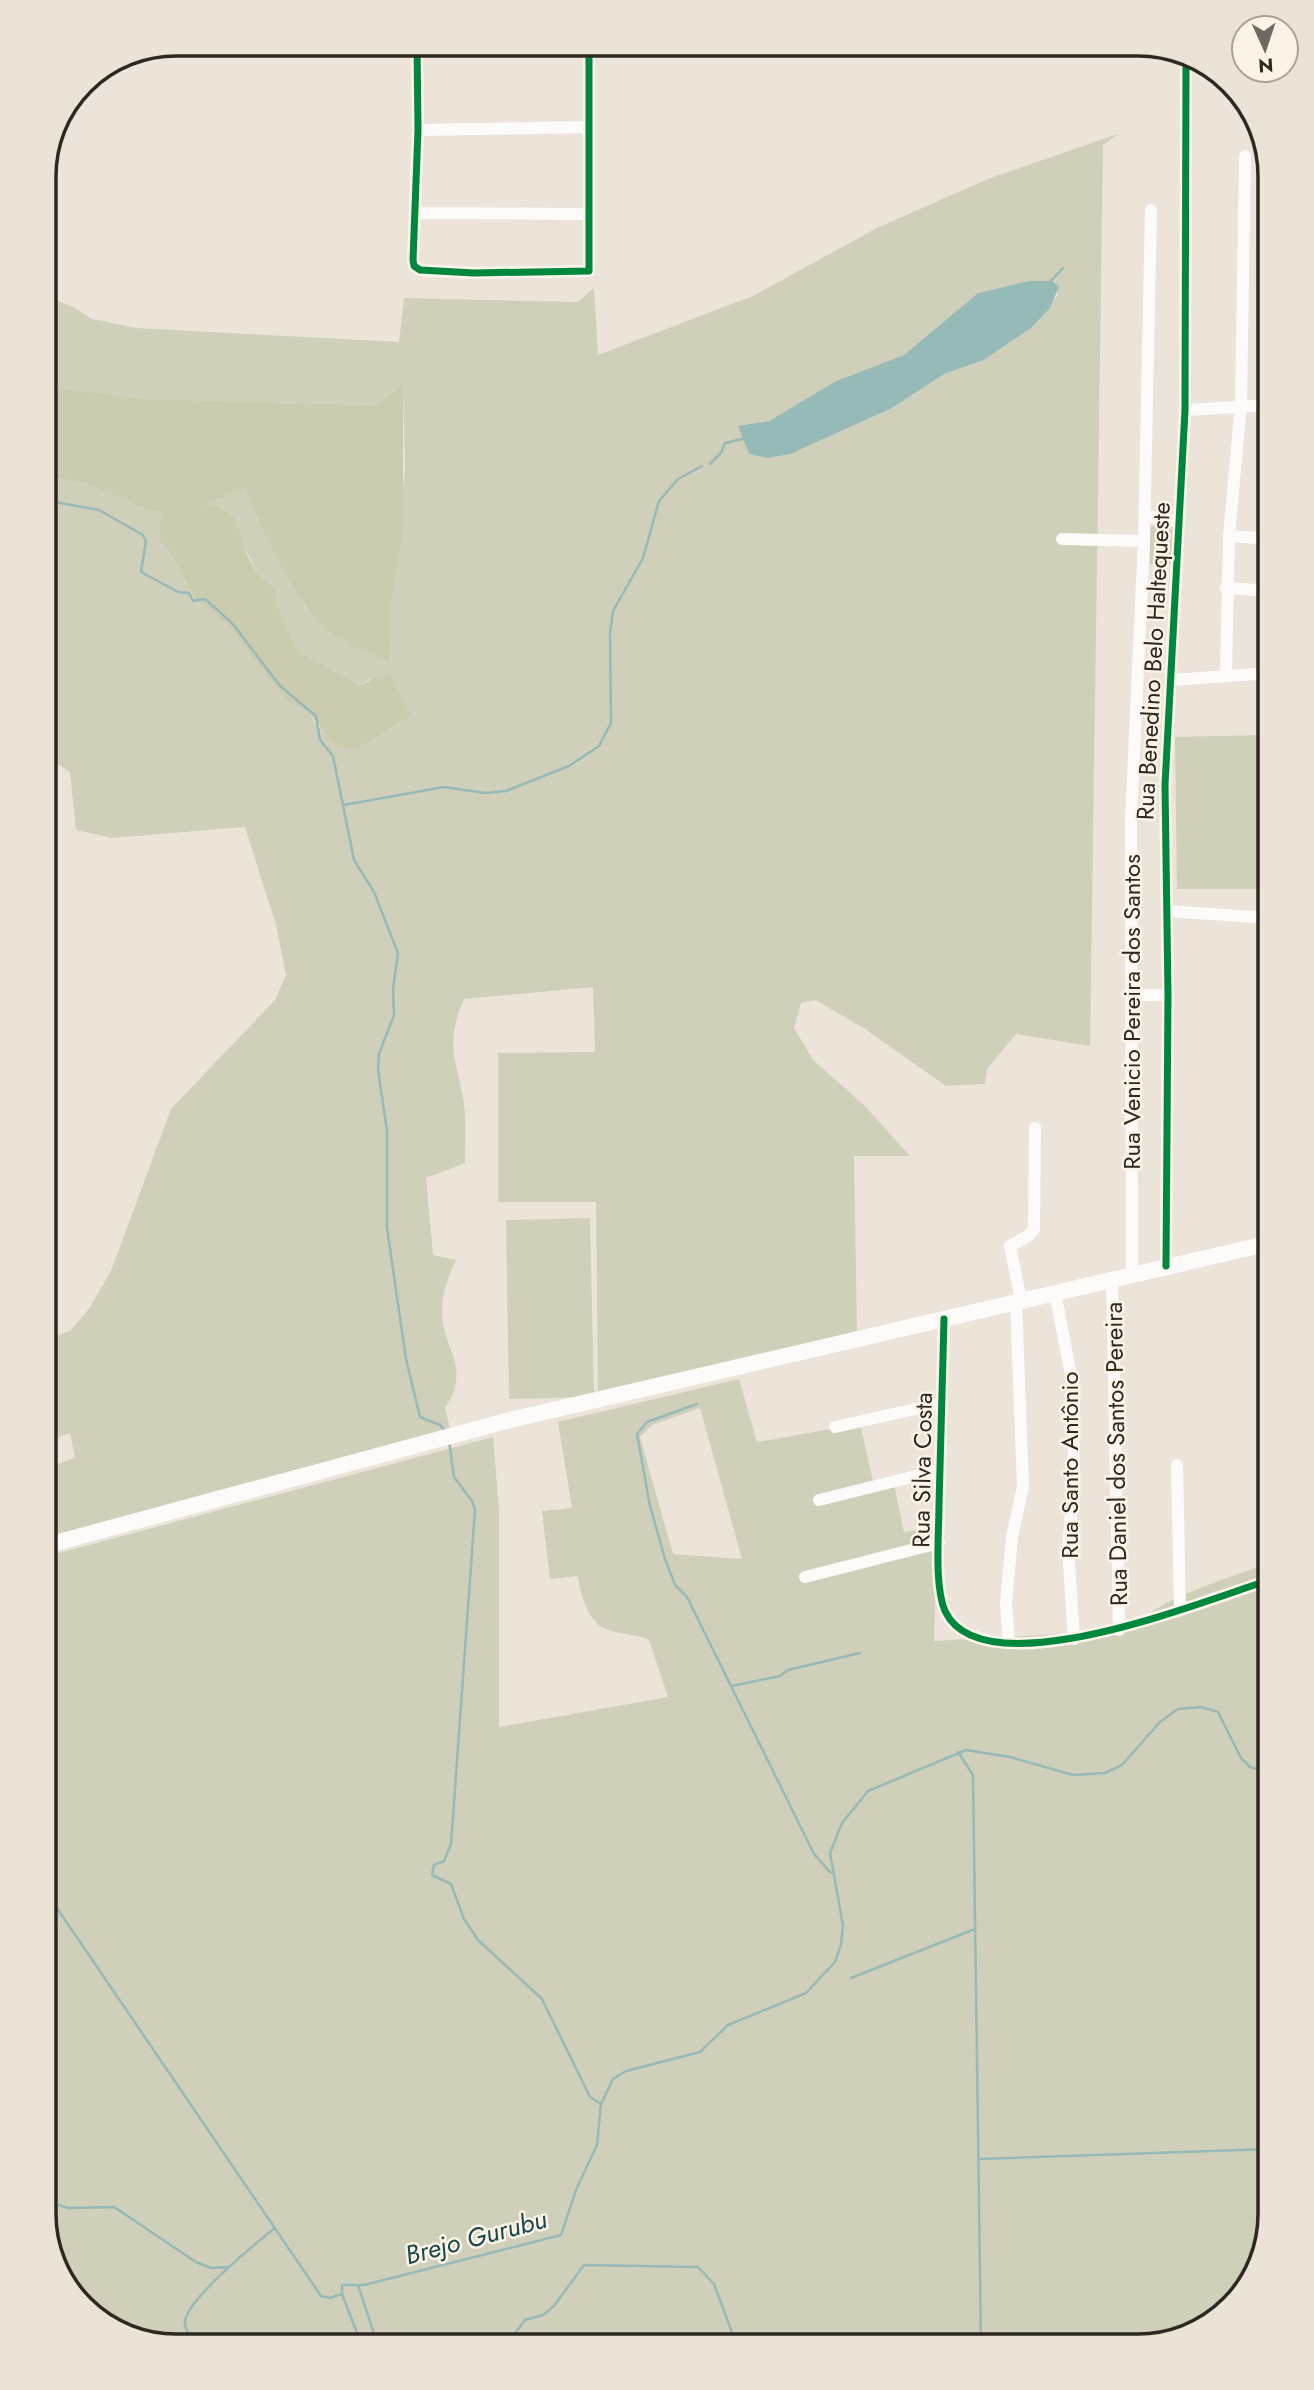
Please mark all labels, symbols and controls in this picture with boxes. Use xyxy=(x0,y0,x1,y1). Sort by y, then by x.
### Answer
north arrow xyxy=(1230,14,1300,84)
text: N xyxy=(1258,52,1274,79)
street label: Rua Benedino Belo Haltequeste xyxy=(1127,501,1179,821)
street label: Rua Venicio Pereira dos Santos xyxy=(1114,854,1149,1170)
street label: Rua Daniel dos Santos Pereira xyxy=(1096,1302,1136,1606)
street label: Rua Santo Antônio xyxy=(1052,1371,1087,1559)
street label: Rua Silva Costa xyxy=(903,1392,941,1548)
water label: Brejo Gurubu xyxy=(401,2200,551,2274)

